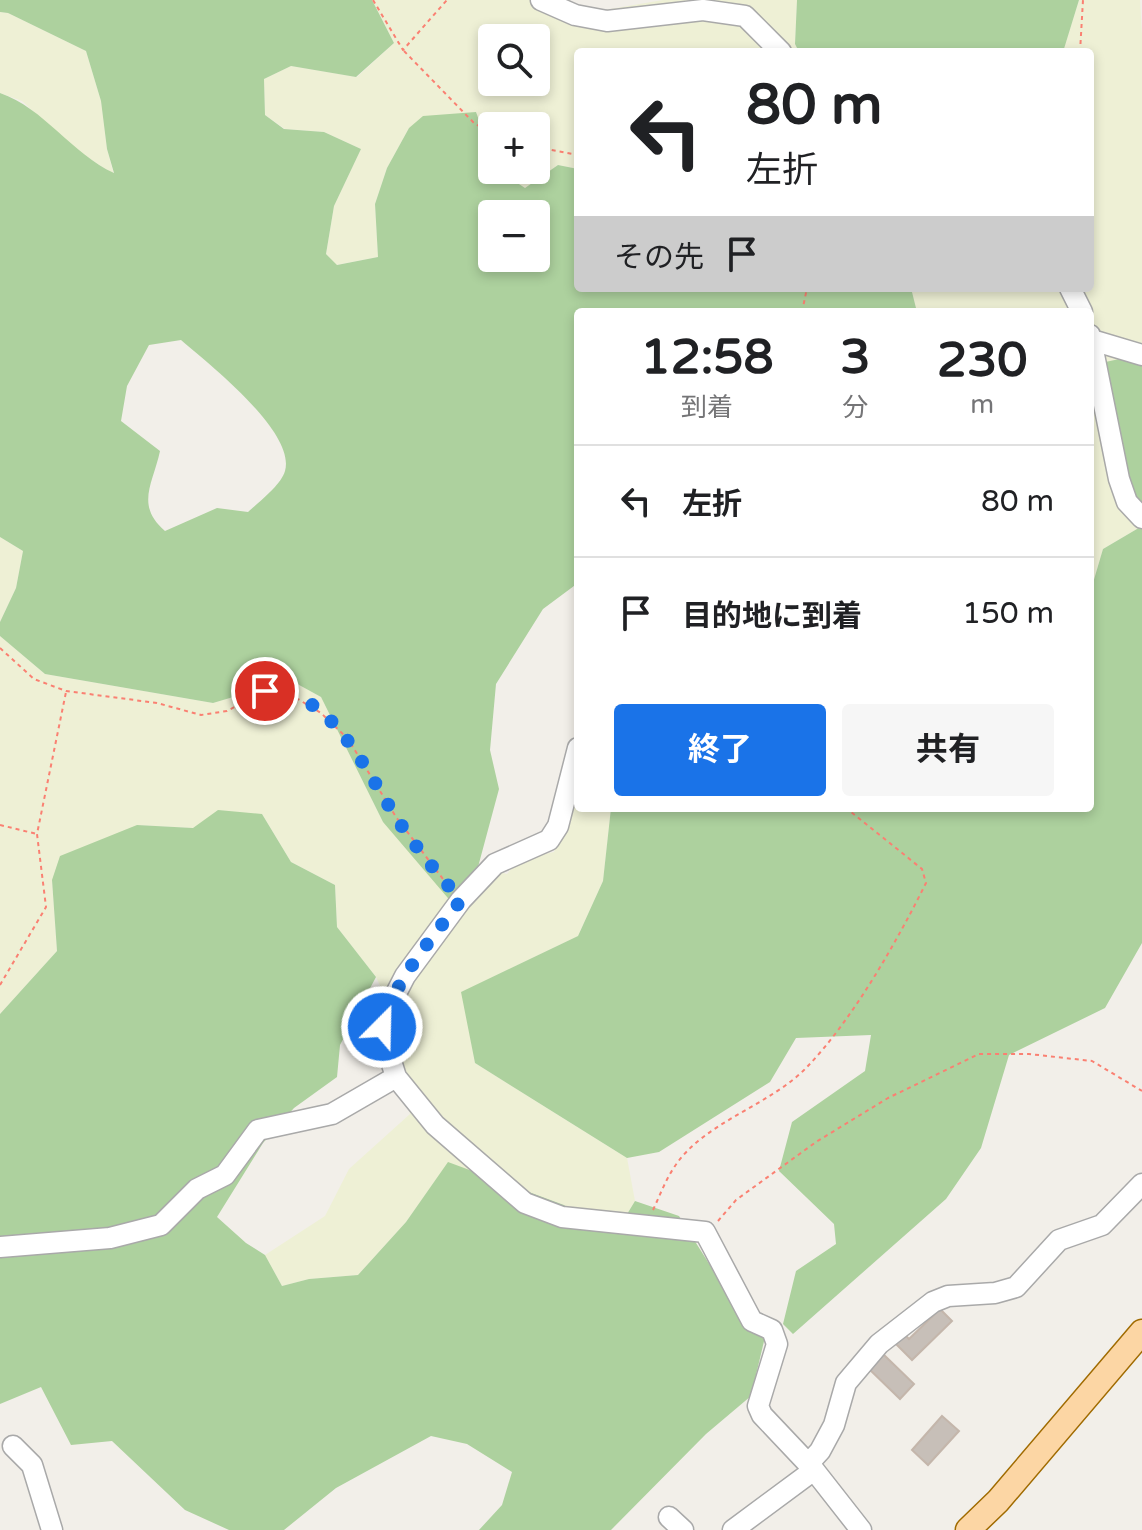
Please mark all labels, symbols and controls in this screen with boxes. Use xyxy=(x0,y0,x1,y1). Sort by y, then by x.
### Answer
map controls xyxy=(478,24,550,272)
button: search xyxy=(478,24,550,96)
text: 80 m xyxy=(746,72,882,139)
icon: left xyxy=(614,80,718,184)
button: + xyxy=(478,112,550,184)
text: 左折 xyxy=(746,149,818,192)
button: − xyxy=(478,200,550,272)
icon: arrive xyxy=(720,232,764,276)
text: その先 xyxy=(614,239,704,276)
text: 12:58 xyxy=(641,329,774,387)
text: 3 xyxy=(840,329,870,387)
text: 230 xyxy=(937,332,1027,390)
text: m xyxy=(970,389,994,420)
text: 到着 xyxy=(681,392,733,423)
text: 分 xyxy=(842,392,868,423)
icon: left xyxy=(614,479,658,523)
text: 80 m xyxy=(981,483,1054,520)
text: 左折 xyxy=(682,486,742,523)
icon: arrive xyxy=(614,591,658,635)
text: 150 m xyxy=(962,595,1054,632)
text: 目的地に到着 xyxy=(682,598,862,635)
pin xyxy=(231,657,299,725)
icon: arrive xyxy=(243,669,287,713)
button: 終了 xyxy=(614,704,826,796)
button: 共有 xyxy=(842,704,1054,796)
position arrow xyxy=(340,985,424,1069)

